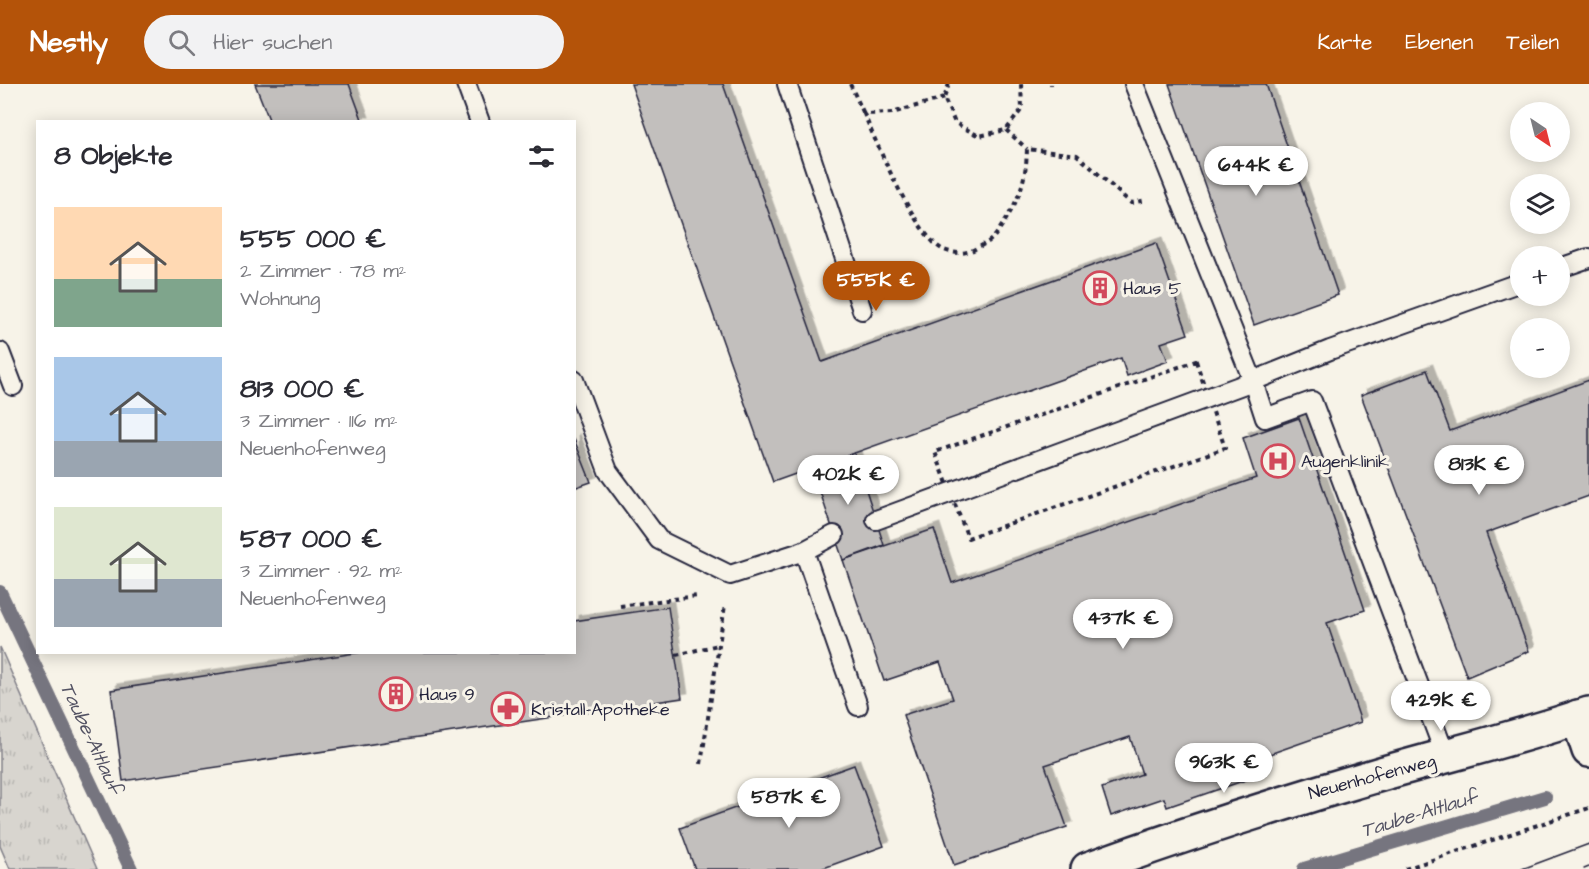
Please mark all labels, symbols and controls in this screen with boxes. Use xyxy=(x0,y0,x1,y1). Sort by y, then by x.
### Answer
search box xyxy=(144,15,564,69)
text: Nestly xyxy=(30,23,108,62)
icon: search xyxy=(165,26,198,59)
text: Hier suchen xyxy=(213,27,332,58)
text: Karte xyxy=(1317,28,1372,57)
text: Ebenen xyxy=(1405,28,1473,57)
text: Teilen xyxy=(1506,28,1559,57)
north arrow xyxy=(1510,102,1570,162)
map controls xyxy=(1510,102,1570,378)
text: 8 Objekte xyxy=(54,138,173,174)
icon: filters xyxy=(525,140,558,173)
pin: 644K € xyxy=(1207,146,1305,197)
text: 644K € xyxy=(1218,151,1294,179)
button: layers xyxy=(1510,174,1570,234)
text: 555 000 € xyxy=(240,221,386,257)
icon: home xyxy=(102,231,174,303)
button: + xyxy=(1510,246,1570,306)
text: 2 Zimmer · 78 m² xyxy=(240,257,406,285)
pin: 555K € xyxy=(827,261,925,312)
text: 555K € xyxy=(837,266,915,294)
building icon: Haus 5 xyxy=(1082,270,1118,306)
place label: Haus 5 xyxy=(1123,276,1181,301)
text: Wohnung xyxy=(240,285,320,313)
button: − xyxy=(1510,318,1570,378)
text: 813 000 € xyxy=(240,371,364,407)
icon: home xyxy=(102,381,174,453)
text: 3 Zimmer · 116 m² xyxy=(240,407,397,435)
text: Neuenhofenweg xyxy=(240,435,386,463)
hospital icon: Augenklinik xyxy=(1260,443,1296,479)
pin: 813K € xyxy=(1430,445,1528,496)
place label: Augenklinik xyxy=(1301,449,1389,475)
text: 813K € xyxy=(1448,450,1510,478)
pin: 402K € xyxy=(799,455,897,506)
text: 402K € xyxy=(811,460,885,488)
text: 587 000 € xyxy=(240,521,382,557)
icon: home xyxy=(102,531,174,603)
text: 3 Zimmer · 92 m² xyxy=(240,557,403,585)
text: Neuenhofenweg xyxy=(240,585,386,613)
pin: 437K € xyxy=(1074,599,1172,650)
text: 437K € xyxy=(1087,604,1159,632)
building icon: Haus 9 xyxy=(378,676,414,712)
water label: Taube-Altlauf xyxy=(53,677,130,800)
pin: 429K € xyxy=(1392,681,1490,732)
place label: Haus 9 xyxy=(419,682,475,707)
text: 429K € xyxy=(1405,686,1477,714)
pharmacy icon: Kristall-Apotheke xyxy=(490,691,526,727)
place label: Kristall-Apotheke xyxy=(531,697,670,722)
pin: 963K € xyxy=(1175,743,1273,794)
text: 963K € xyxy=(1189,748,1259,776)
street label: Neuenhofenweg xyxy=(1306,748,1439,807)
pin: 587K € xyxy=(740,778,838,829)
water label: Taube-Altlauf xyxy=(1357,782,1483,845)
text: 587K € xyxy=(751,783,827,811)

